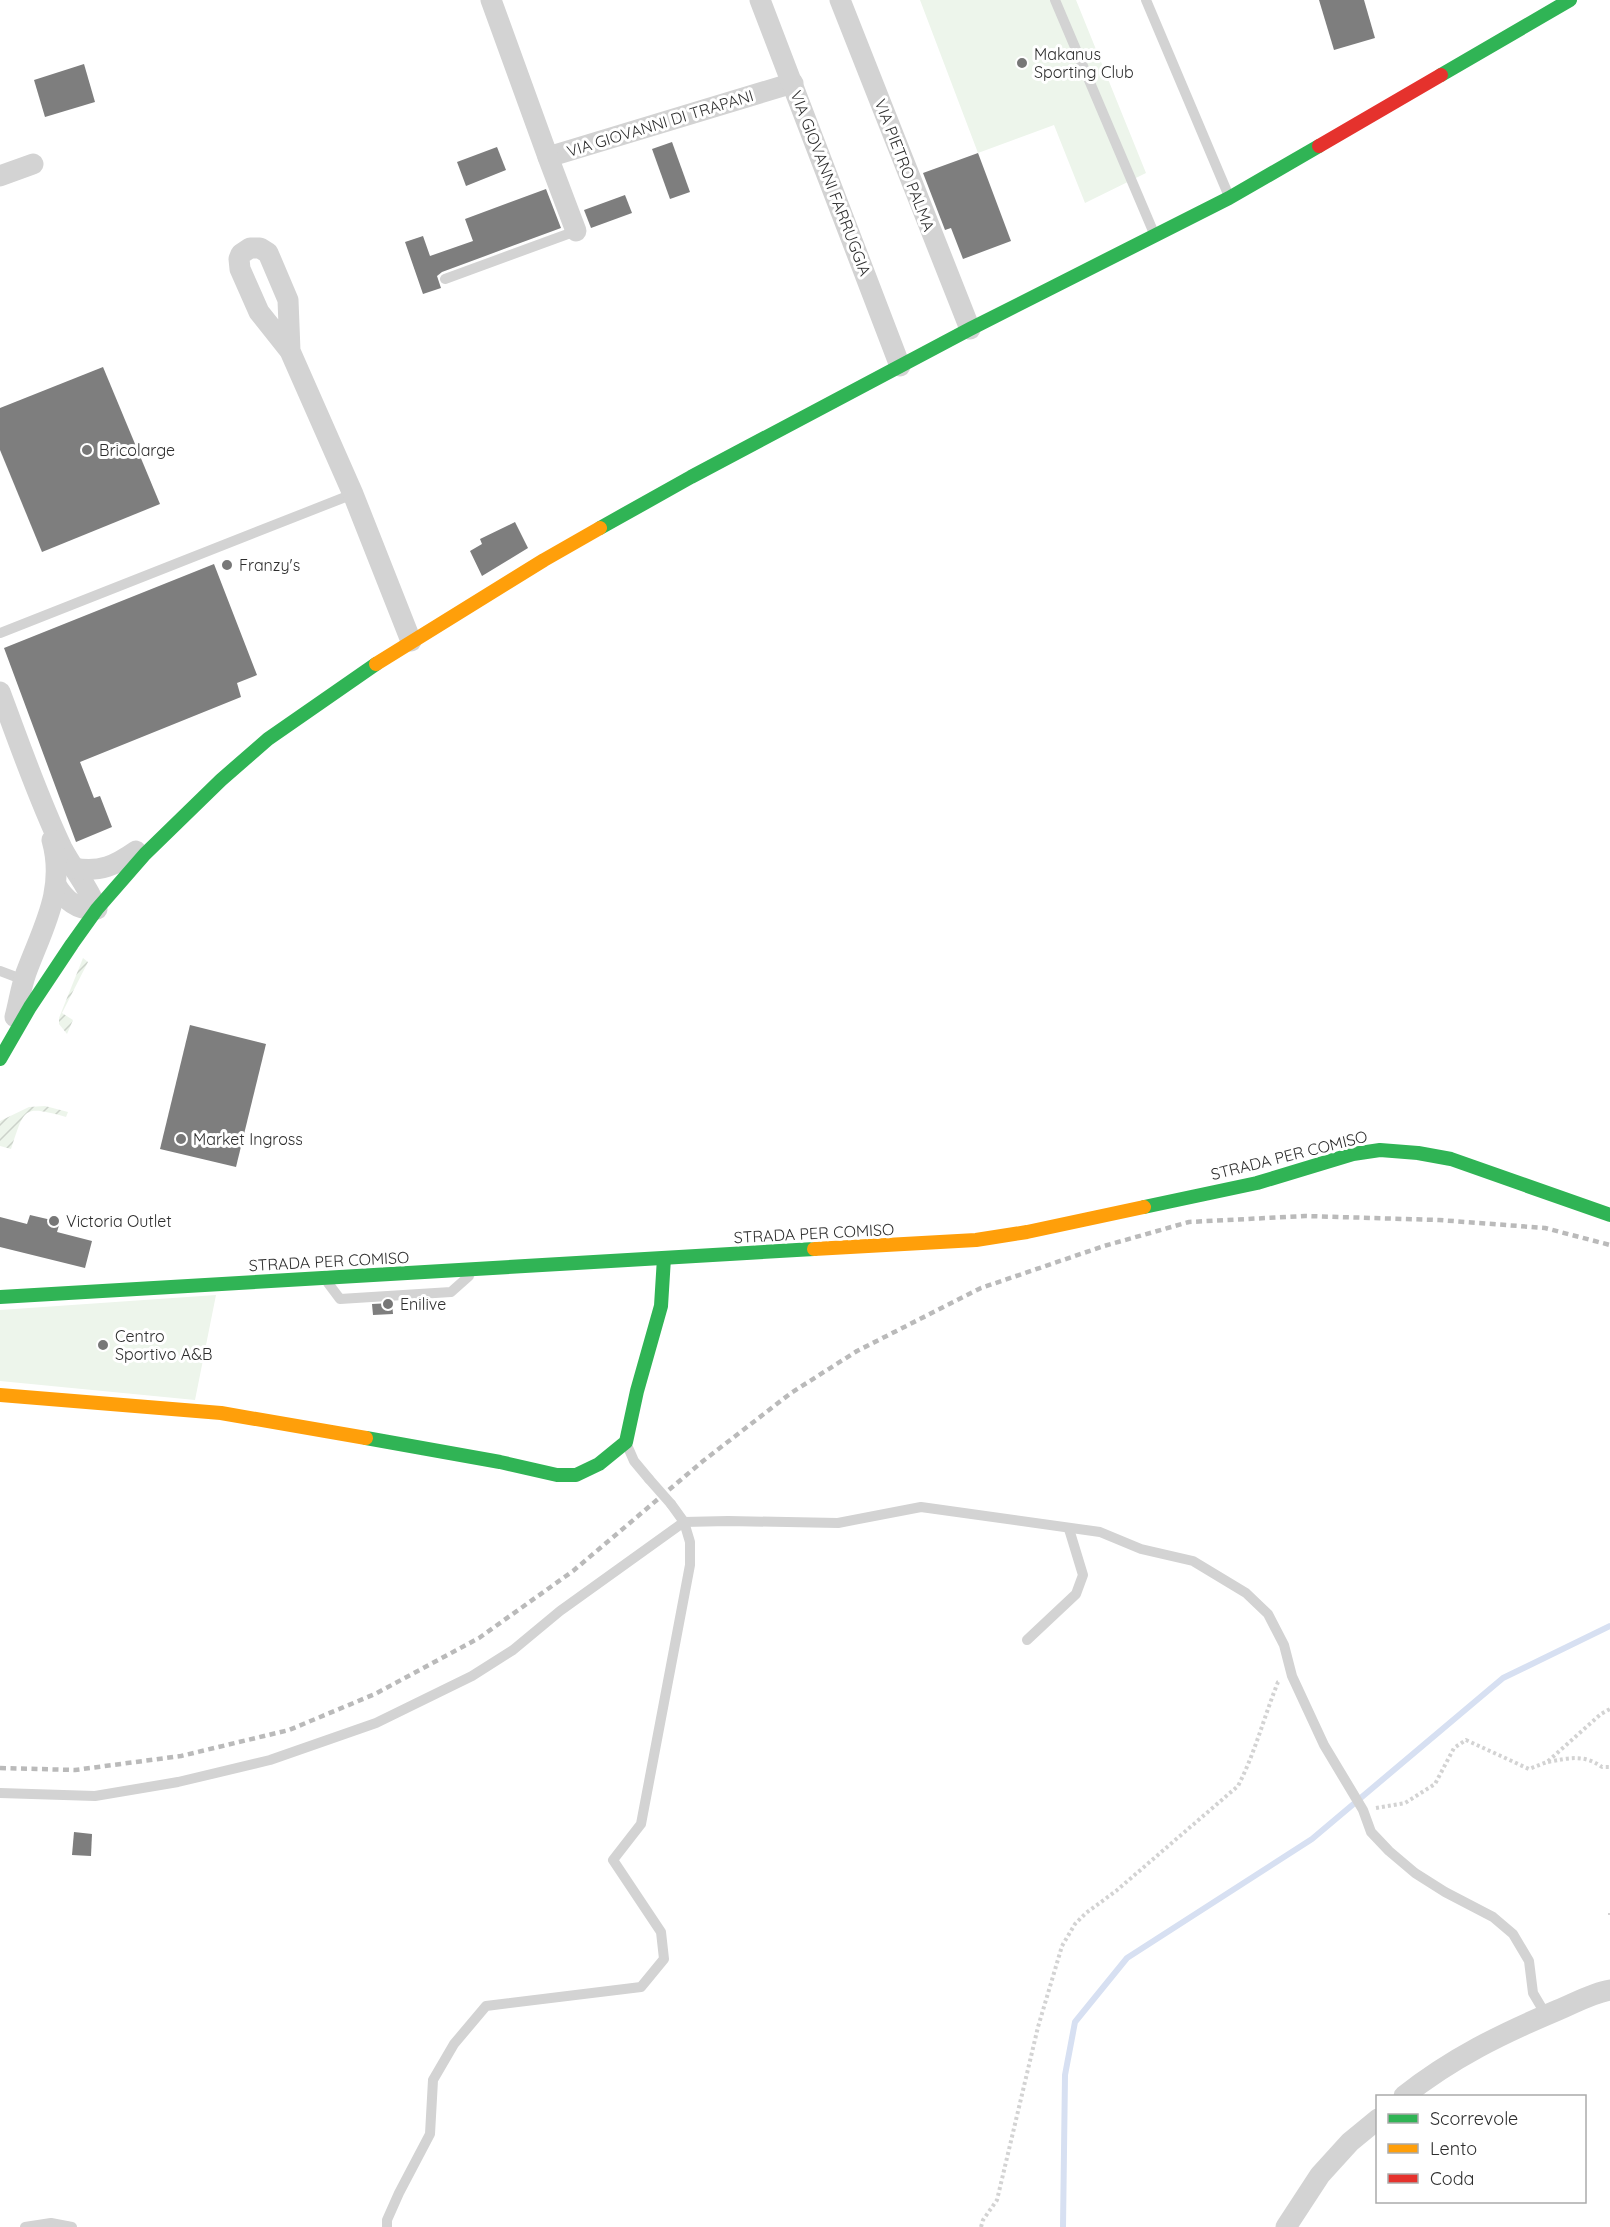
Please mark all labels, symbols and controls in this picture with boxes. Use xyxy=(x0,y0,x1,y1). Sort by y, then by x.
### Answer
place label: Makanus Sporting Club xyxy=(1034,44,1134,82)
marker: Makanus Sporting Club xyxy=(1015,56,1029,70)
street label: VIA GIOVANNI DI TRAPANI xyxy=(564,85,756,161)
street label: VIA GIOVANNI FARRUGGIA xyxy=(786,87,876,279)
street label: VIA PIETRO PALMA xyxy=(871,96,939,234)
place label: Bricolarge xyxy=(99,440,175,460)
marker: Bricolarge xyxy=(80,443,94,457)
place label: Franzy's xyxy=(239,555,300,575)
marker: Franzy's xyxy=(220,558,234,572)
street label: STRADA PER COMISO xyxy=(1209,1126,1369,1184)
place label: Market Ingross xyxy=(193,1129,303,1149)
marker: Market Ingross xyxy=(174,1132,188,1146)
place label: Victoria Outlet xyxy=(66,1211,172,1231)
marker: Victoria Outlet xyxy=(47,1214,61,1228)
street label: STRADA PER COMISO xyxy=(733,1219,895,1247)
street label: STRADA PER COMISO xyxy=(248,1247,410,1275)
place label: Enilive xyxy=(400,1294,446,1314)
marker: Enilive xyxy=(381,1297,395,1311)
place label: Centro Sportivo A&B xyxy=(115,1326,212,1364)
marker: Centro Sportivo A&B xyxy=(96,1338,110,1352)
legend xyxy=(1376,2095,1586,2203)
text: Scorrevole xyxy=(1430,2107,1518,2130)
text: Lento xyxy=(1430,2137,1477,2160)
text: Coda xyxy=(1430,2167,1474,2190)

